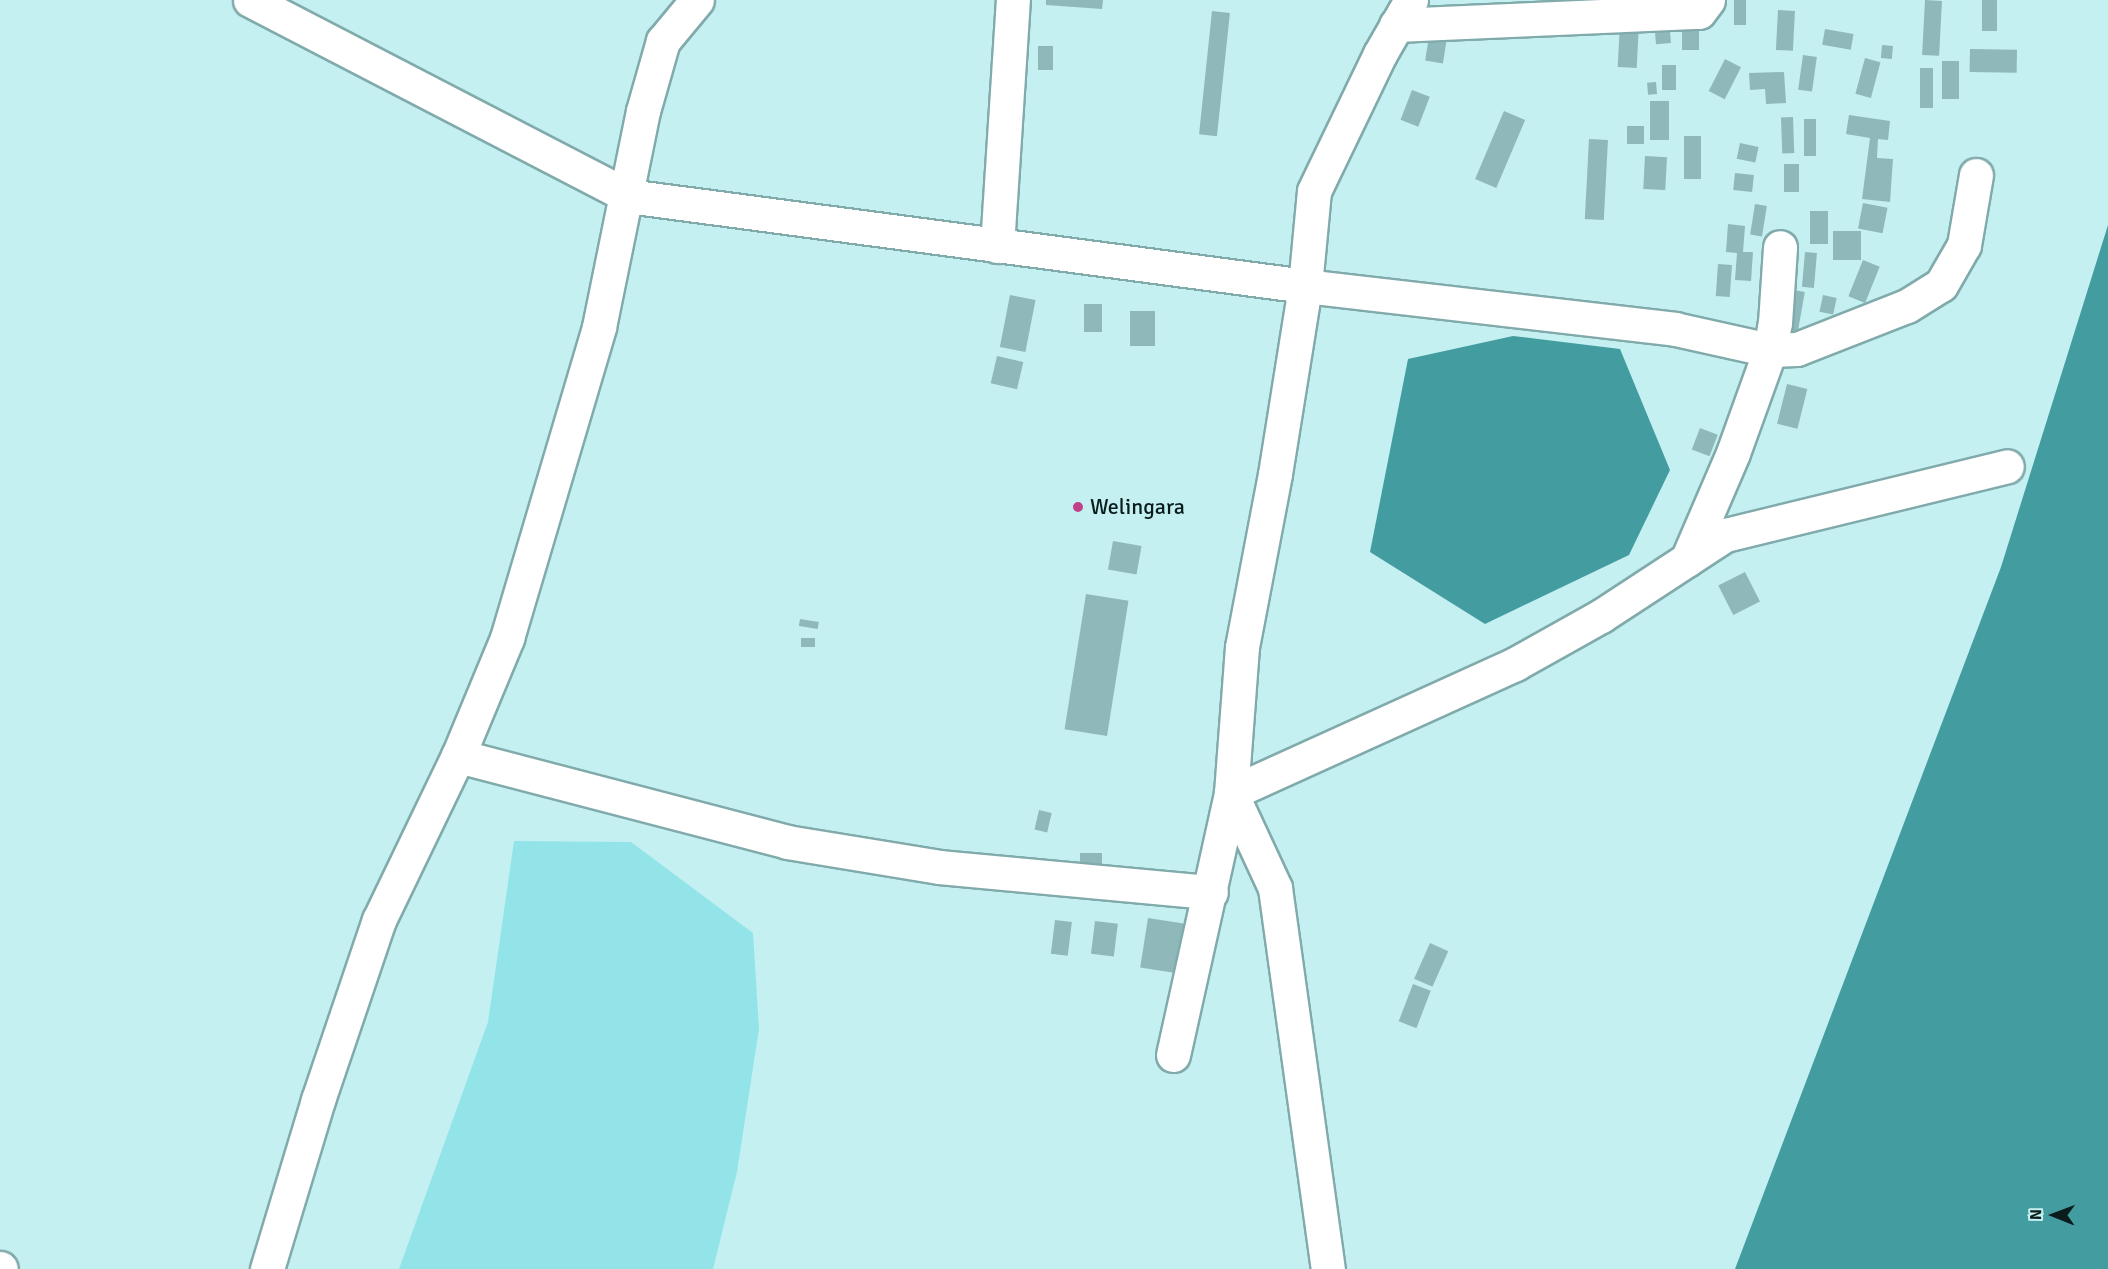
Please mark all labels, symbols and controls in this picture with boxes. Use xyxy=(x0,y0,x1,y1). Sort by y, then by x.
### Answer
place label: Welingara xyxy=(1090,494,1185,520)
marker: Welingara xyxy=(1071,500,1085,514)
north arrow xyxy=(2024,1185,2084,1245)
text: N xyxy=(2026,1209,2046,1220)

